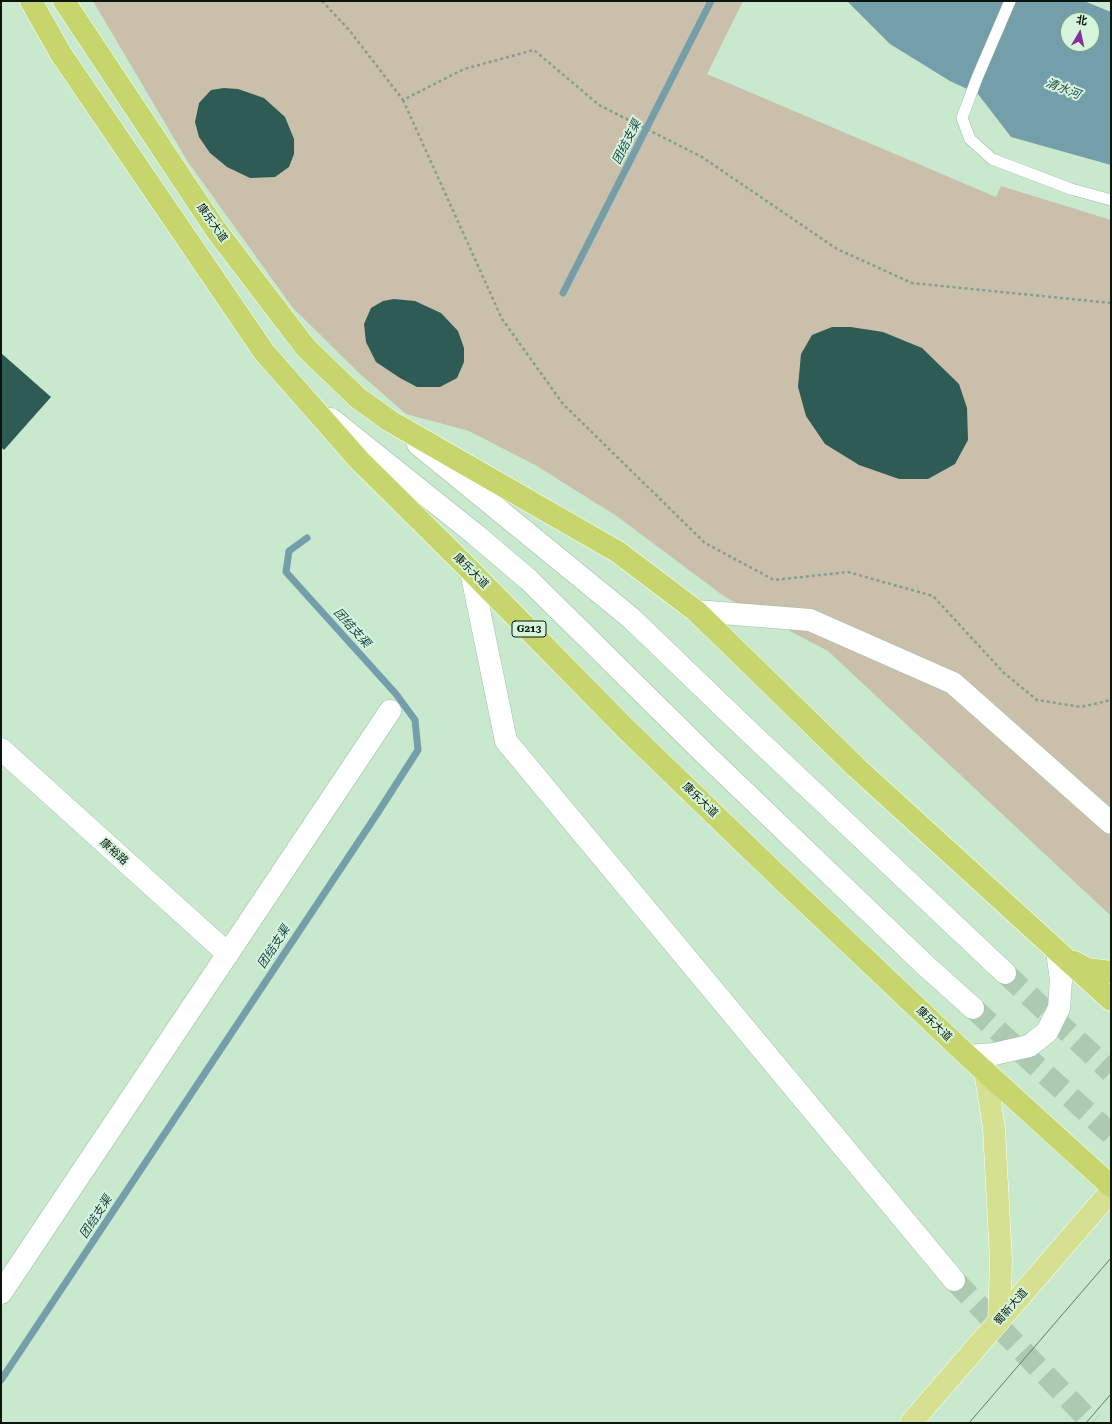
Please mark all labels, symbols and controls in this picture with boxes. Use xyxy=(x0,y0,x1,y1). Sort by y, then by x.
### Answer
north arrow xyxy=(1060,12,1100,52)
text: 北 xyxy=(1075,13,1088,28)
water label: 清水河 xyxy=(1044,76,1082,102)
water label: 团结支渠 xyxy=(610,117,644,167)
street label: 康乐大道 xyxy=(194,201,230,245)
street label: 康乐大道 xyxy=(451,551,491,591)
water label: 团结支渠 xyxy=(331,605,373,651)
road number: G213 xyxy=(512,621,546,637)
street label: 康乐大道 xyxy=(680,780,720,820)
street label: 康裕路 xyxy=(97,836,131,868)
water label: 团结支渠 xyxy=(255,923,293,971)
street label: 康乐大道 xyxy=(914,1004,954,1044)
water label: 团结支渠 xyxy=(77,1193,115,1241)
street label: 蜀新大道 xyxy=(992,1286,1030,1328)

